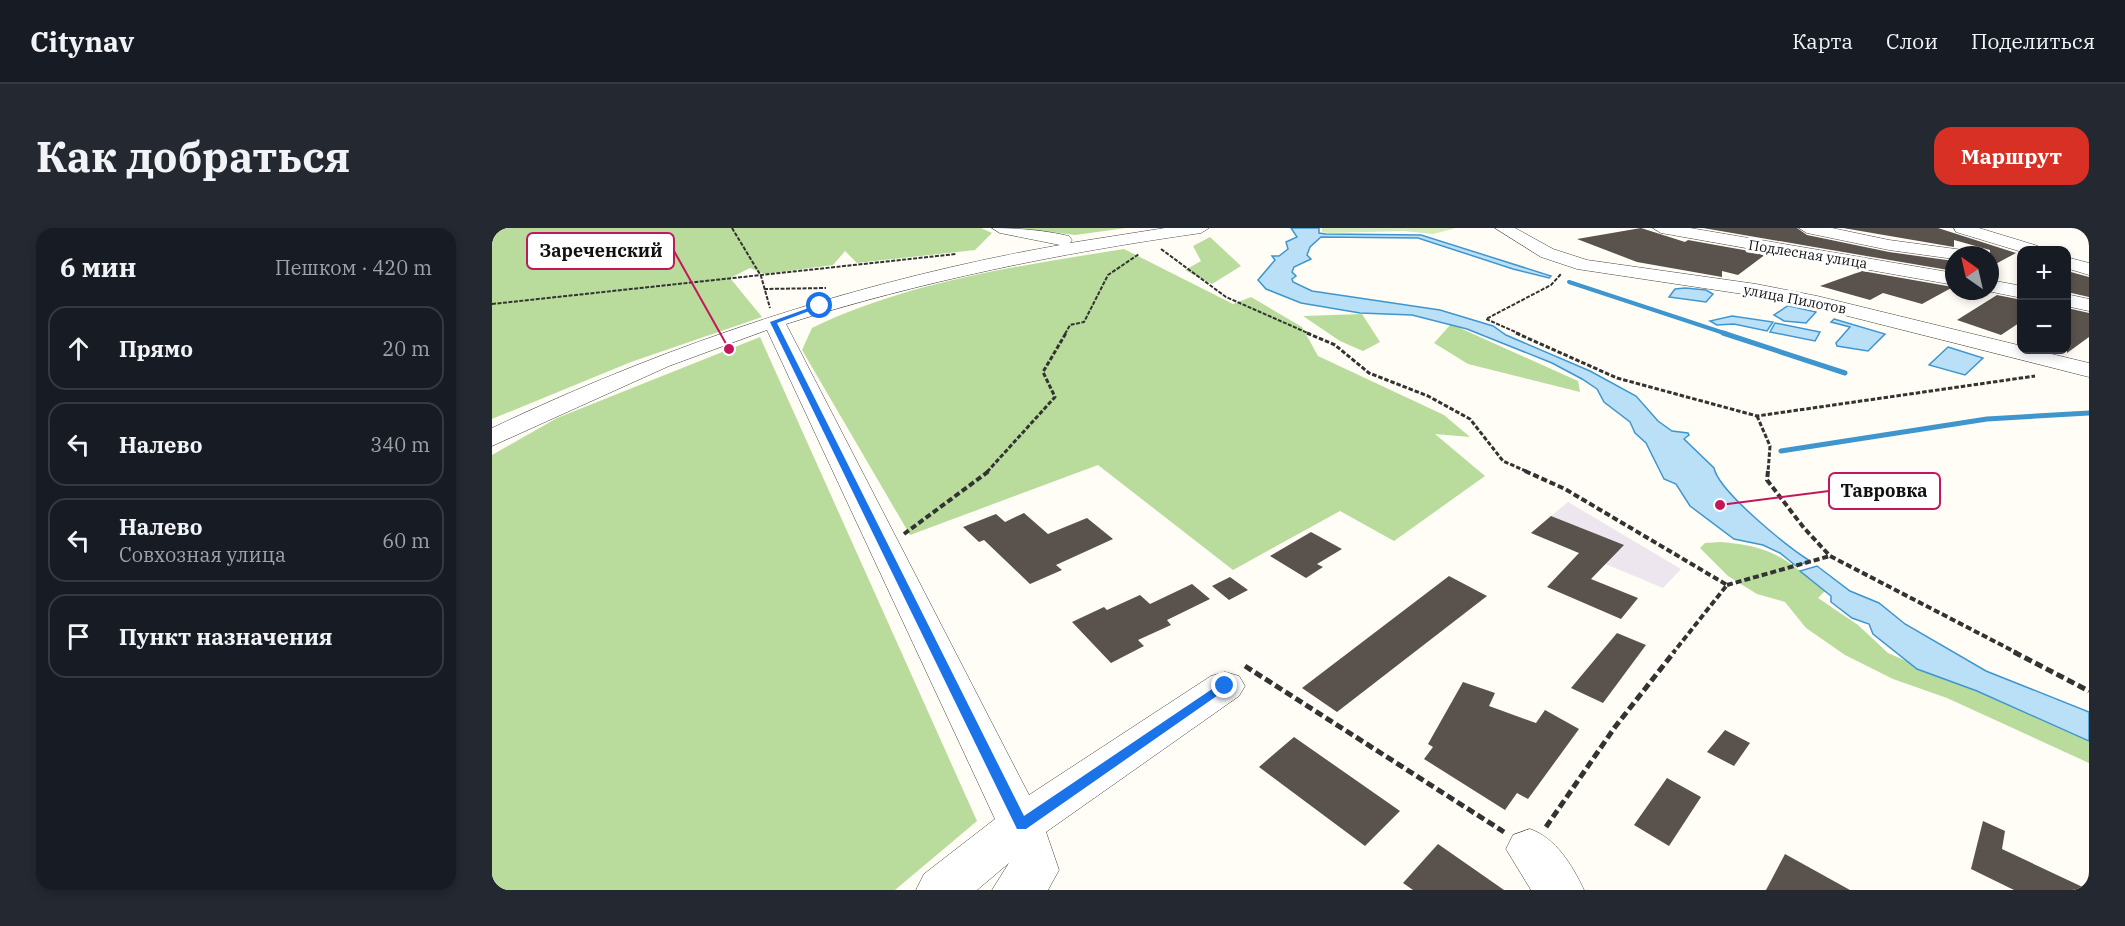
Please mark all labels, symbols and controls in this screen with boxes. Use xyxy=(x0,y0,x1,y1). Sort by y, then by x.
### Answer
text: Citynav xyxy=(30,23,134,60)
text: Карта xyxy=(1792,27,1853,55)
text: Слои xyxy=(1886,27,1938,55)
text: Поделиться xyxy=(1971,27,2095,55)
button: Маршрут xyxy=(1934,127,2089,185)
text: Как добраться xyxy=(36,129,350,184)
callout: Зареченский xyxy=(527,233,674,269)
street label: Подлесная улица xyxy=(1747,236,1869,272)
text: Зареченский xyxy=(540,239,663,262)
north arrow xyxy=(1945,246,1999,300)
map controls xyxy=(2017,246,2071,354)
button: + xyxy=(2017,246,2071,300)
text: 6 мин xyxy=(60,250,136,284)
text: Пешком · 420 m xyxy=(275,254,432,281)
street label: улица Пилотов xyxy=(1742,280,1848,318)
route start xyxy=(806,292,832,318)
button: − xyxy=(2017,300,2071,354)
icon: ahead xyxy=(62,332,95,365)
text: Прямо xyxy=(119,334,193,363)
text: 20 m xyxy=(382,335,430,362)
icon: left xyxy=(62,428,95,461)
text: Налево xyxy=(119,430,203,459)
text: 340 m xyxy=(370,431,430,458)
callout: Тавровка xyxy=(1829,473,1940,509)
text: Тавровка xyxy=(1840,479,1928,502)
text: Налево xyxy=(119,512,203,541)
icon: left xyxy=(62,524,95,557)
text: 60 m xyxy=(382,527,430,554)
text: Совхозная улица xyxy=(119,541,286,568)
icon: arrive xyxy=(62,620,95,653)
text: Пункт назначения xyxy=(119,622,333,651)
route end xyxy=(1211,672,1237,698)

